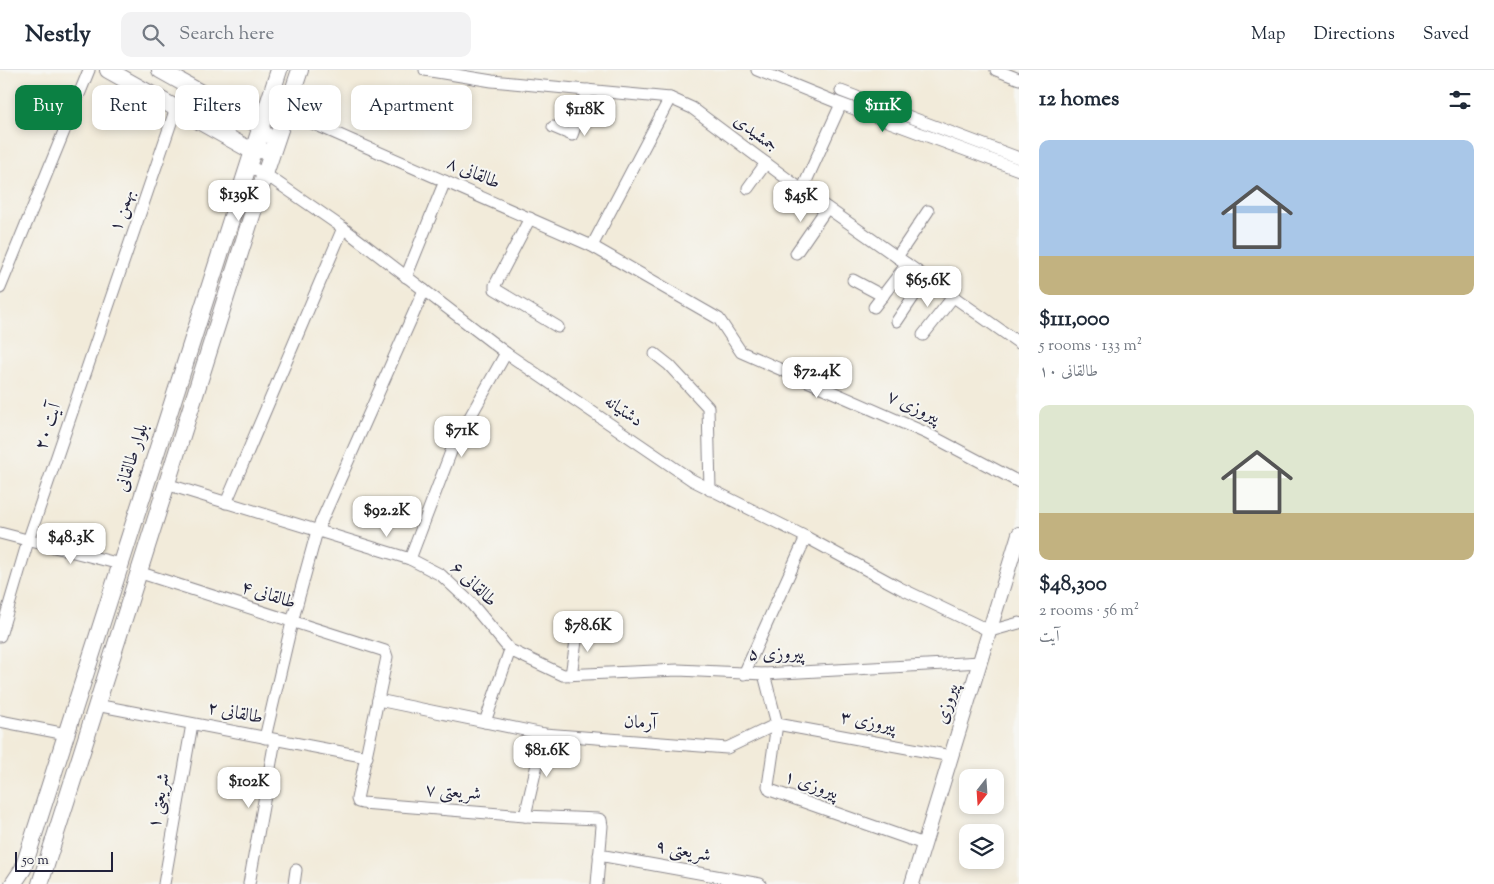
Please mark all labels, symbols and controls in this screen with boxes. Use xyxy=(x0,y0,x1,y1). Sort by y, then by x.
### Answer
search box xyxy=(121,12,471,57)
text: Nestly xyxy=(25,18,91,52)
icon: search xyxy=(139,21,167,49)
text: Search here xyxy=(179,21,274,48)
text: Map xyxy=(1251,22,1286,48)
text: Directions xyxy=(1314,22,1395,48)
text: Saved xyxy=(1423,22,1469,48)
chip: Buy xyxy=(15,85,82,130)
chip: Rent xyxy=(92,85,165,130)
chip: Filters xyxy=(175,85,259,130)
chip: New xyxy=(269,85,341,130)
chip: Apartment xyxy=(351,85,472,130)
text: 12 homes xyxy=(1039,85,1119,115)
icon: filters xyxy=(1446,86,1474,114)
pin: $111K xyxy=(848,90,918,133)
pin: $118K xyxy=(550,94,620,137)
text: $111K xyxy=(865,95,901,118)
text: $118K xyxy=(566,99,605,122)
street label: جمشیدی xyxy=(727,109,783,159)
street label: طالقانی ۸ xyxy=(442,151,504,197)
icon: home xyxy=(1212,172,1302,262)
pin: $139K xyxy=(204,180,274,222)
pin: $45K xyxy=(771,180,831,223)
text: $139K xyxy=(219,184,259,207)
text: $45K xyxy=(784,185,818,208)
street label: بهمن ۱ xyxy=(104,186,142,236)
pin: $65.6K xyxy=(887,266,969,308)
text: $65.6K xyxy=(905,270,951,293)
text: $111,000 xyxy=(1039,305,1110,335)
text: 5 rooms · 133 m² xyxy=(1039,335,1142,358)
pin: $72.4K xyxy=(776,356,858,399)
text: $72.4K xyxy=(793,361,841,384)
text: طالقانی ۱۰ xyxy=(1039,361,1098,384)
street label: پیروزی ۷ xyxy=(882,385,945,432)
street label: دشتیانه xyxy=(599,390,647,434)
street label: آیت ۲۰ xyxy=(29,398,70,454)
pin: $71K xyxy=(432,416,492,458)
text: $71K xyxy=(445,420,479,443)
street label: بلوار طالقانی xyxy=(110,421,156,495)
icon: home xyxy=(1212,437,1302,527)
pin: $92.2K xyxy=(346,496,428,538)
text: $92.2K xyxy=(364,500,410,523)
pin: $48.3K xyxy=(30,522,112,565)
text: $48.3K xyxy=(48,527,94,550)
street label: طالقانی ۶ xyxy=(444,556,502,614)
text: $48,300 xyxy=(1039,570,1107,600)
street label: طالقانی ۴ xyxy=(237,575,299,617)
text: 2 rooms · 56 m² xyxy=(1039,600,1139,623)
pin: $78.6K xyxy=(547,610,629,653)
text: $78.6K xyxy=(564,615,612,638)
text: آیت xyxy=(1039,626,1060,649)
street label: پیروزی ۵ xyxy=(748,641,806,668)
street label: پیروزی xyxy=(930,679,967,728)
street label: طالقانی ۲ xyxy=(205,696,265,732)
street label: پیروزی ۳ xyxy=(838,705,899,741)
street label: آرمان xyxy=(623,710,659,738)
pin: $81.6K xyxy=(506,736,588,778)
text: $81.6K xyxy=(524,740,570,763)
street label: پیروزی ۱ xyxy=(780,765,843,808)
pin: $102K xyxy=(214,766,284,809)
north arrow xyxy=(959,769,1004,814)
map controls xyxy=(959,769,1004,869)
street label: شریعتی ۱ xyxy=(142,771,178,831)
text: $102K xyxy=(228,771,270,794)
street label: شریعتی ۷ xyxy=(424,778,482,808)
button: layers xyxy=(959,824,1004,869)
street label: شریعتی ۹ xyxy=(653,834,713,870)
scale bar xyxy=(15,849,112,872)
text: 50 m xyxy=(22,851,49,871)

